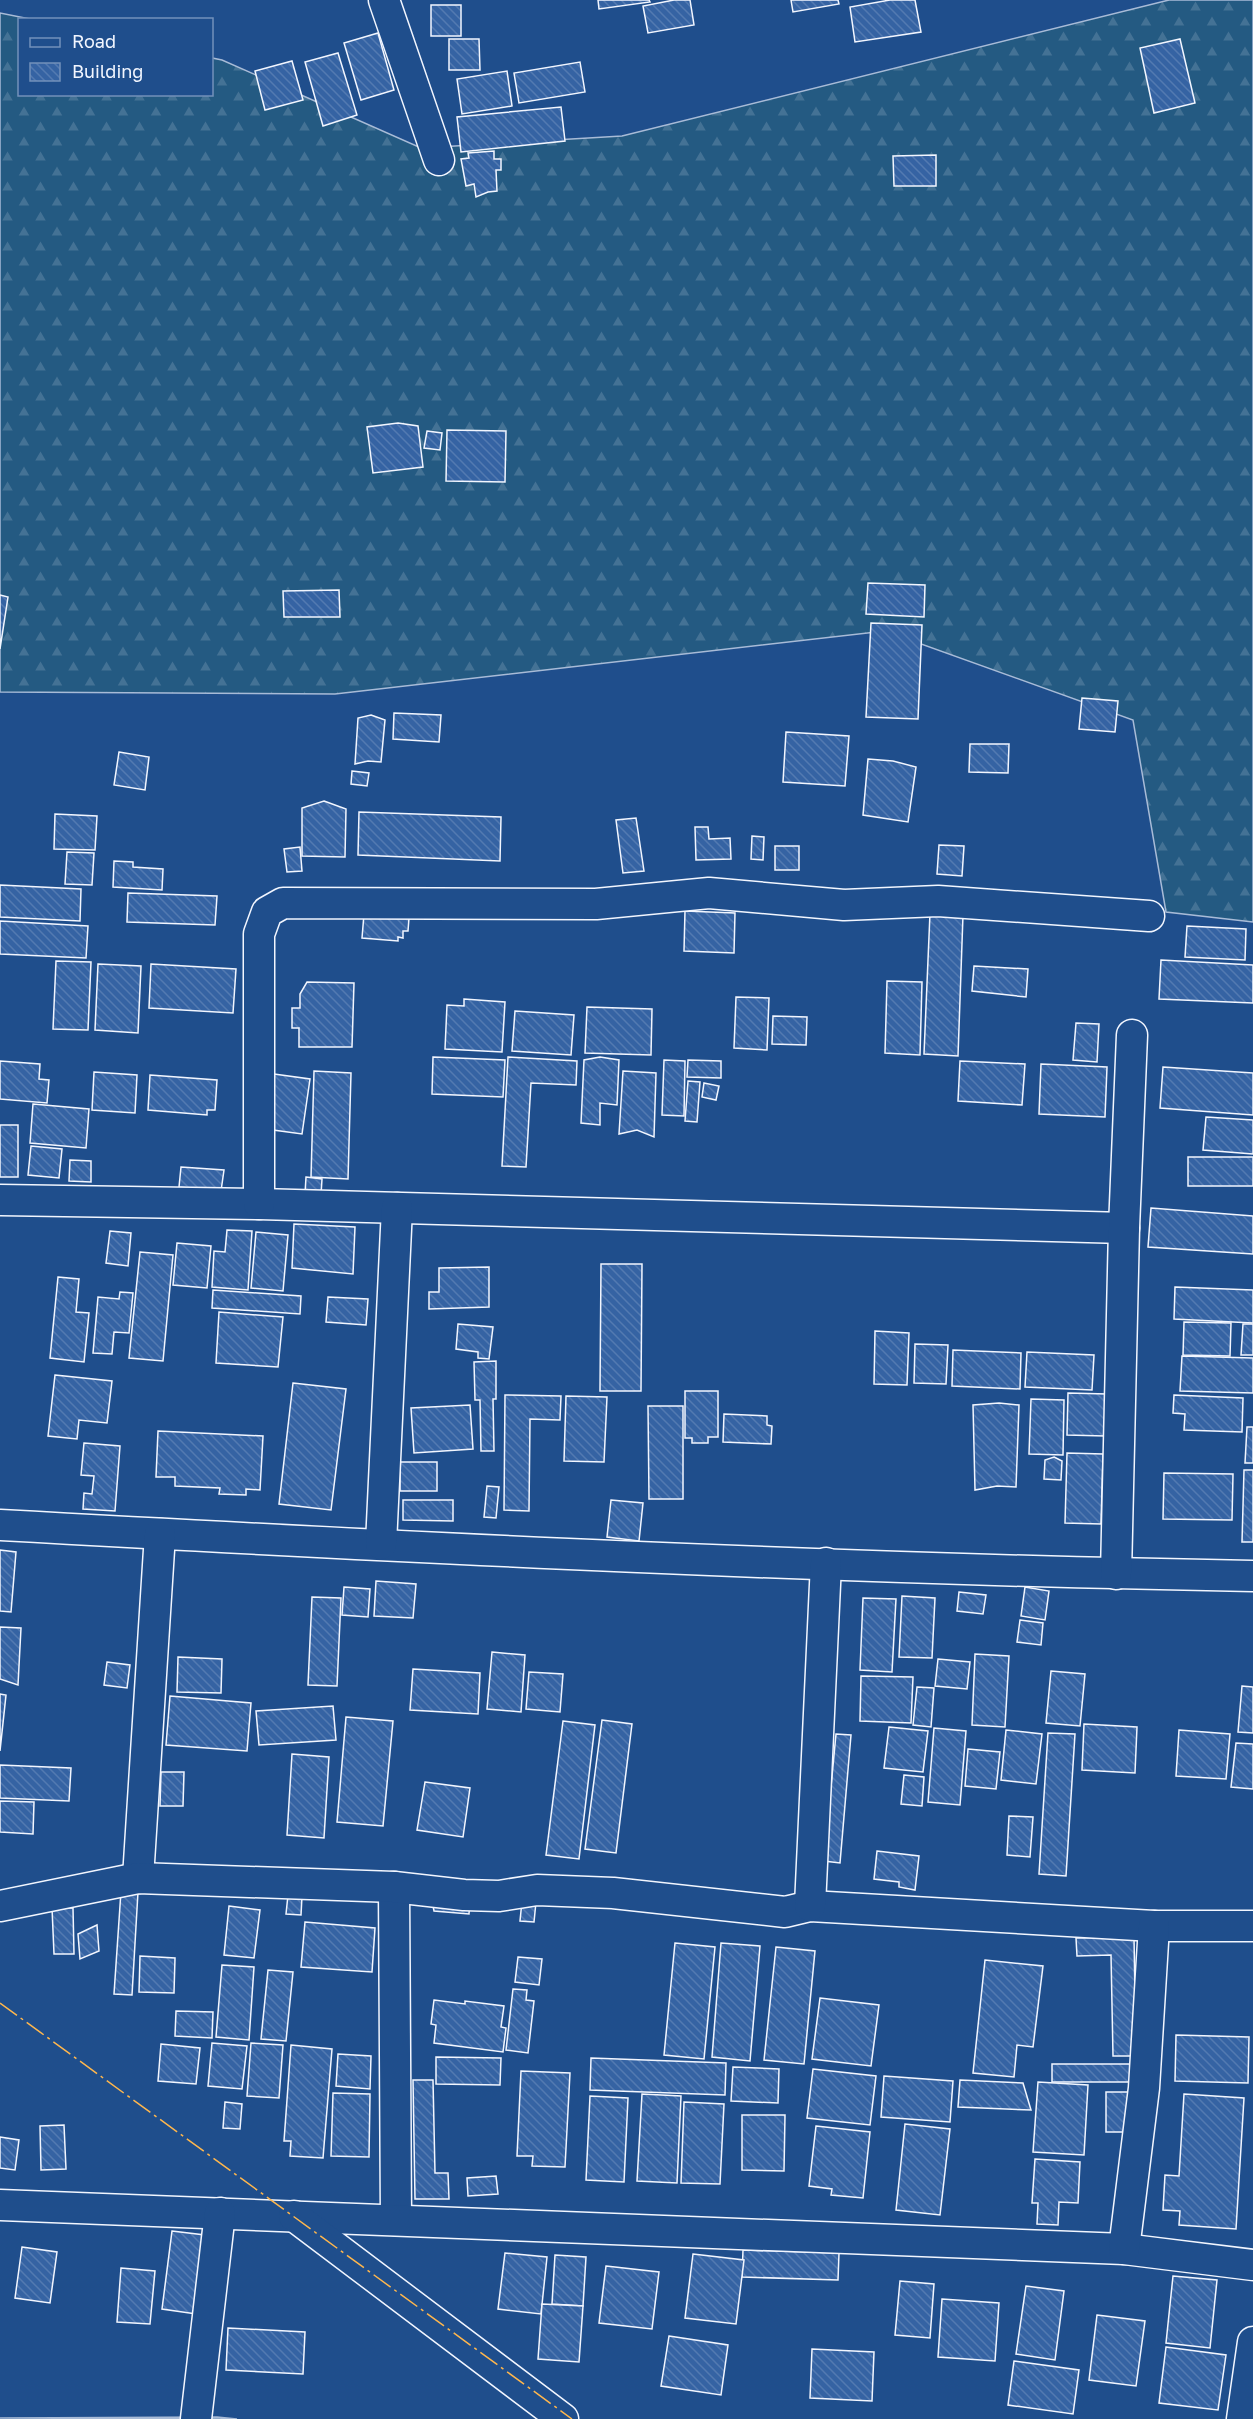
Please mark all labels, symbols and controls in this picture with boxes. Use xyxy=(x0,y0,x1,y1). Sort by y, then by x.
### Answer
legend xyxy=(18,18,213,96)
text: Road xyxy=(72,30,116,52)
text: Building xyxy=(72,60,143,82)

